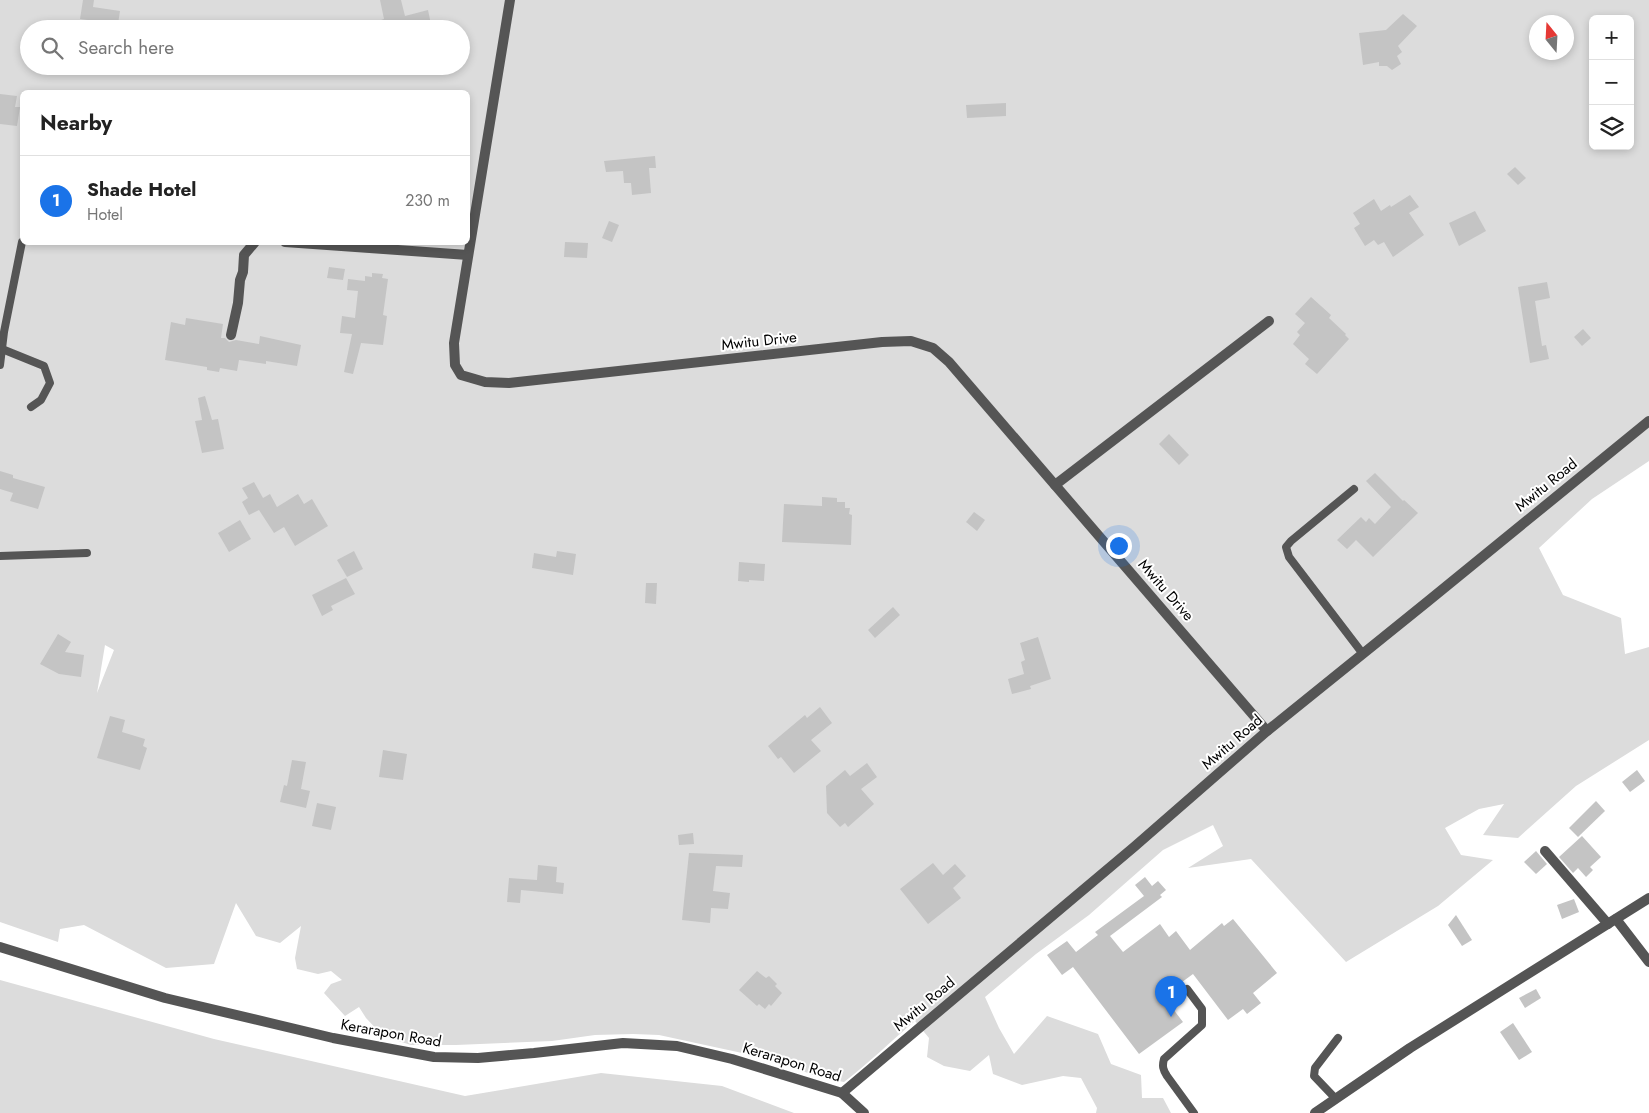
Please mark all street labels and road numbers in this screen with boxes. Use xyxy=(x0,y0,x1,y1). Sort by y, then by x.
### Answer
street label: Mwitu Drive xyxy=(720,326,798,356)
street label: Mwitu Road xyxy=(1510,453,1582,517)
street label: Mwitu Drive xyxy=(1133,554,1199,626)
street label: Mwitu Road xyxy=(1197,709,1267,775)
street label: Mwitu Road xyxy=(888,972,960,1036)
street label: Kerarapon Road xyxy=(339,1013,443,1053)
street label: Kerarapon Road xyxy=(740,1037,844,1087)

